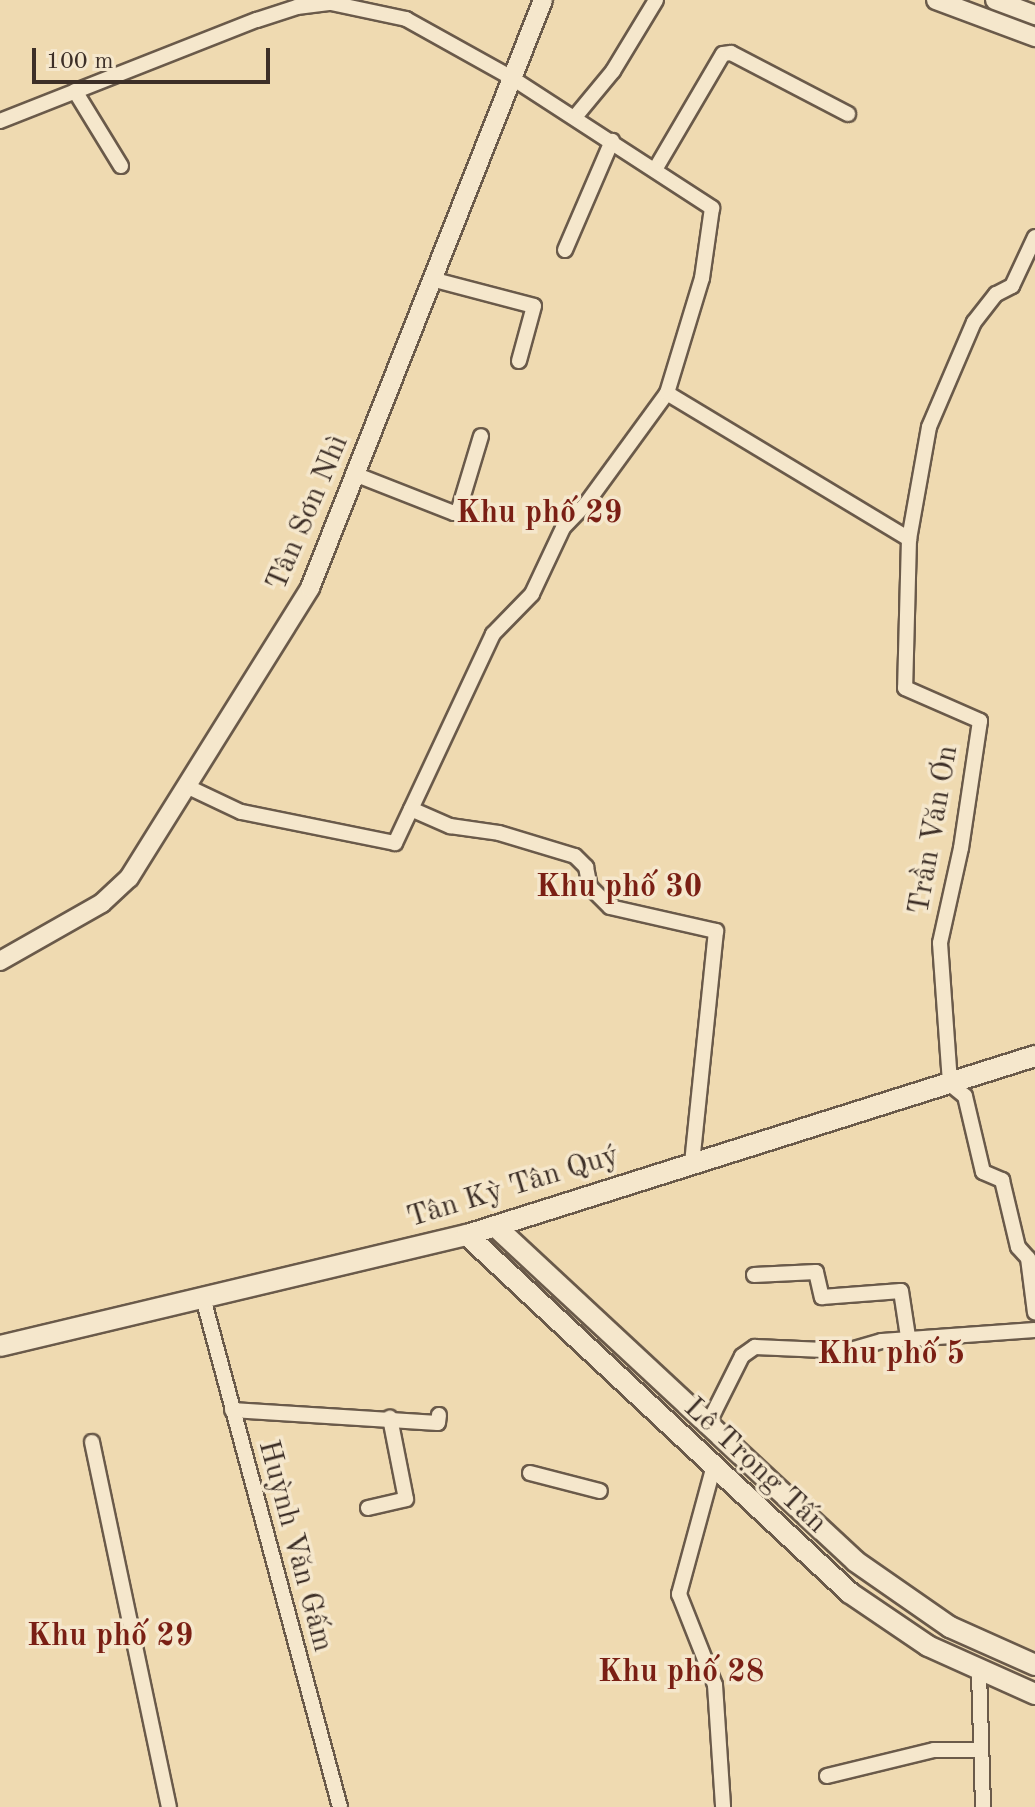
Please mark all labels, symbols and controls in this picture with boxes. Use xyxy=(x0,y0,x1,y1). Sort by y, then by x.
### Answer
scale bar xyxy=(36,32,274,82)
text: 100 m xyxy=(46,50,114,74)
street label: Tân Sơn Nhì xyxy=(259,430,357,596)
district label: Khu phố 29 xyxy=(456,495,622,533)
street label: Trần Văn Ơn xyxy=(901,743,967,917)
district label: Khu phố 30 xyxy=(536,869,702,907)
street label: Tân Kỳ Tân Quý xyxy=(403,1138,623,1236)
district label: Khu phố 5 xyxy=(817,1336,965,1374)
street label: Lê Trọng Tấn xyxy=(676,1390,834,1542)
street label: Huỳnh Văn Gấm xyxy=(249,1436,341,1656)
district label: Khu phố 29 xyxy=(27,1618,193,1656)
district label: Khu phố 28 xyxy=(598,1654,764,1692)

